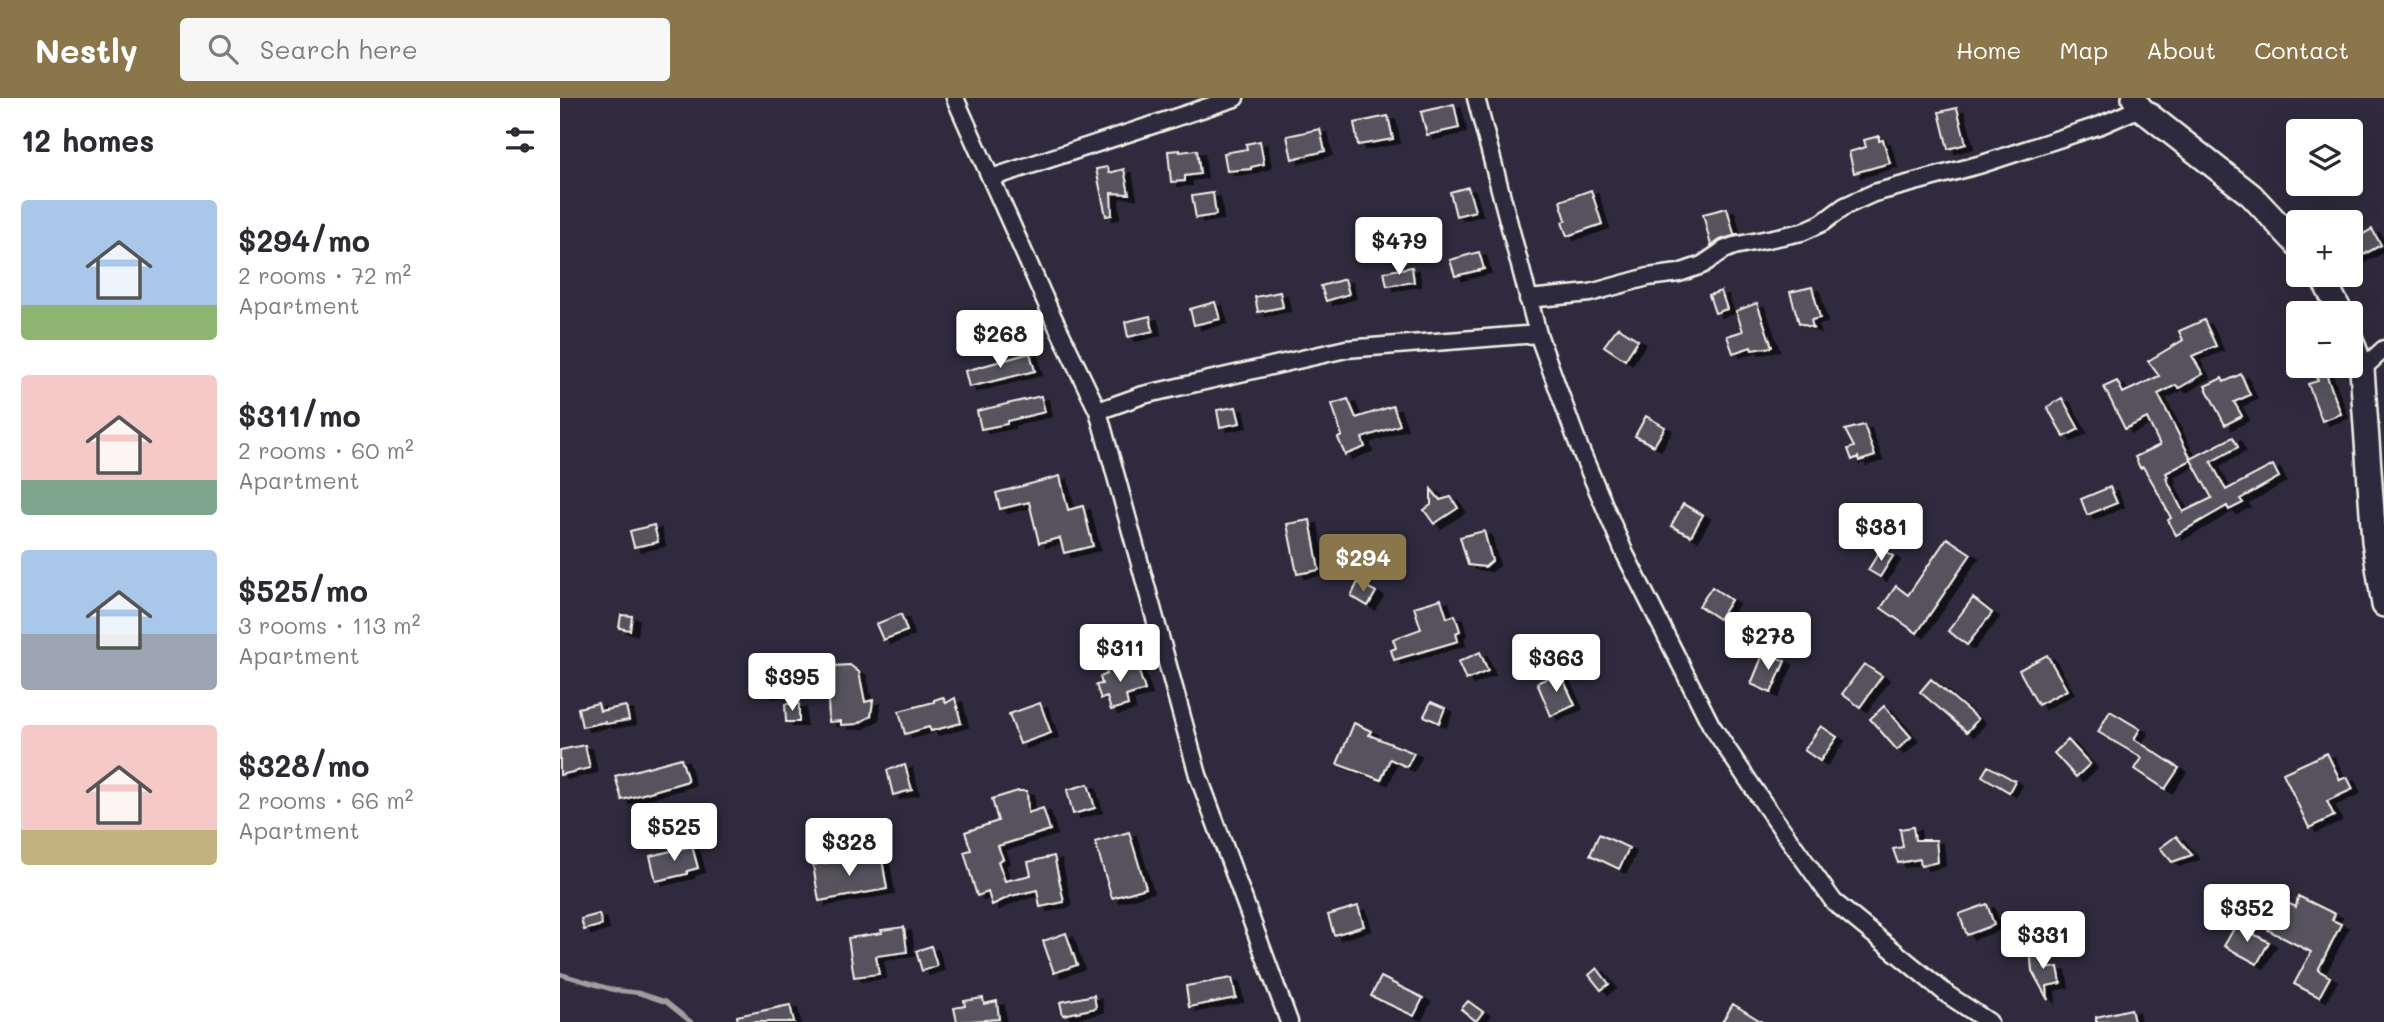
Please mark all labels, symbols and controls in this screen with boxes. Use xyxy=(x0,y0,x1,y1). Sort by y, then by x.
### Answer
search box xyxy=(180,18,670,81)
text: Nestly xyxy=(35,28,138,71)
icon: search xyxy=(204,30,242,68)
text: Search here xyxy=(260,32,418,66)
text: Home xyxy=(1956,34,2021,65)
text: Map xyxy=(2059,34,2108,65)
text: About xyxy=(2146,34,2216,65)
text: Contact xyxy=(2254,34,2349,65)
map controls xyxy=(2286,119,2363,378)
button: layers xyxy=(2286,119,2363,196)
text: 12 homes xyxy=(21,120,154,160)
icon: filters xyxy=(501,121,539,159)
button: + xyxy=(2286,210,2363,287)
pin: $479 xyxy=(1358,218,1440,277)
text: $294/mo xyxy=(238,220,370,260)
text: $479 xyxy=(1371,225,1427,255)
icon: home xyxy=(77,228,161,312)
text: 2 rooms · 72 m² xyxy=(238,260,411,290)
text: Apartment xyxy=(238,290,360,320)
button: − xyxy=(2286,301,2363,378)
pin: $268 xyxy=(959,310,1041,370)
text: $268 xyxy=(972,318,1028,348)
text: $311/mo xyxy=(238,395,361,435)
icon: home xyxy=(77,403,161,487)
text: 2 rooms · 60 m² xyxy=(238,435,414,465)
text: Apartment xyxy=(238,465,360,495)
pin: $381 xyxy=(1840,504,1922,563)
text: $381 xyxy=(1855,511,1907,541)
pin: $294 xyxy=(1322,534,1404,594)
text: $294 xyxy=(1335,542,1391,572)
text: $525/mo xyxy=(238,570,368,610)
icon: home xyxy=(77,578,161,662)
text: 3 rooms · 113 m² xyxy=(238,610,420,640)
pin: $278 xyxy=(1727,612,1809,672)
text: $278 xyxy=(1741,620,1795,650)
pin: $311 xyxy=(1079,624,1161,684)
text: $311 xyxy=(1096,632,1144,662)
pin: $363 xyxy=(1515,634,1597,694)
text: Apartment xyxy=(238,640,360,670)
text: $363 xyxy=(1528,642,1584,672)
pin: $395 xyxy=(751,654,833,713)
text: $395 xyxy=(764,661,820,691)
text: $328/mo xyxy=(238,745,369,785)
icon: home xyxy=(77,753,161,837)
text: 2 rooms · 66 m² xyxy=(238,785,413,815)
pin: $525 xyxy=(633,804,715,863)
text: $525 xyxy=(647,811,701,841)
text: Apartment xyxy=(238,815,360,845)
pin: $328 xyxy=(808,818,890,878)
text: $328 xyxy=(821,826,877,856)
pin: $352 xyxy=(2206,884,2288,944)
text: $352 xyxy=(2220,892,2274,922)
pin: $331 xyxy=(2002,912,2084,971)
text: $331 xyxy=(2017,919,2069,949)

